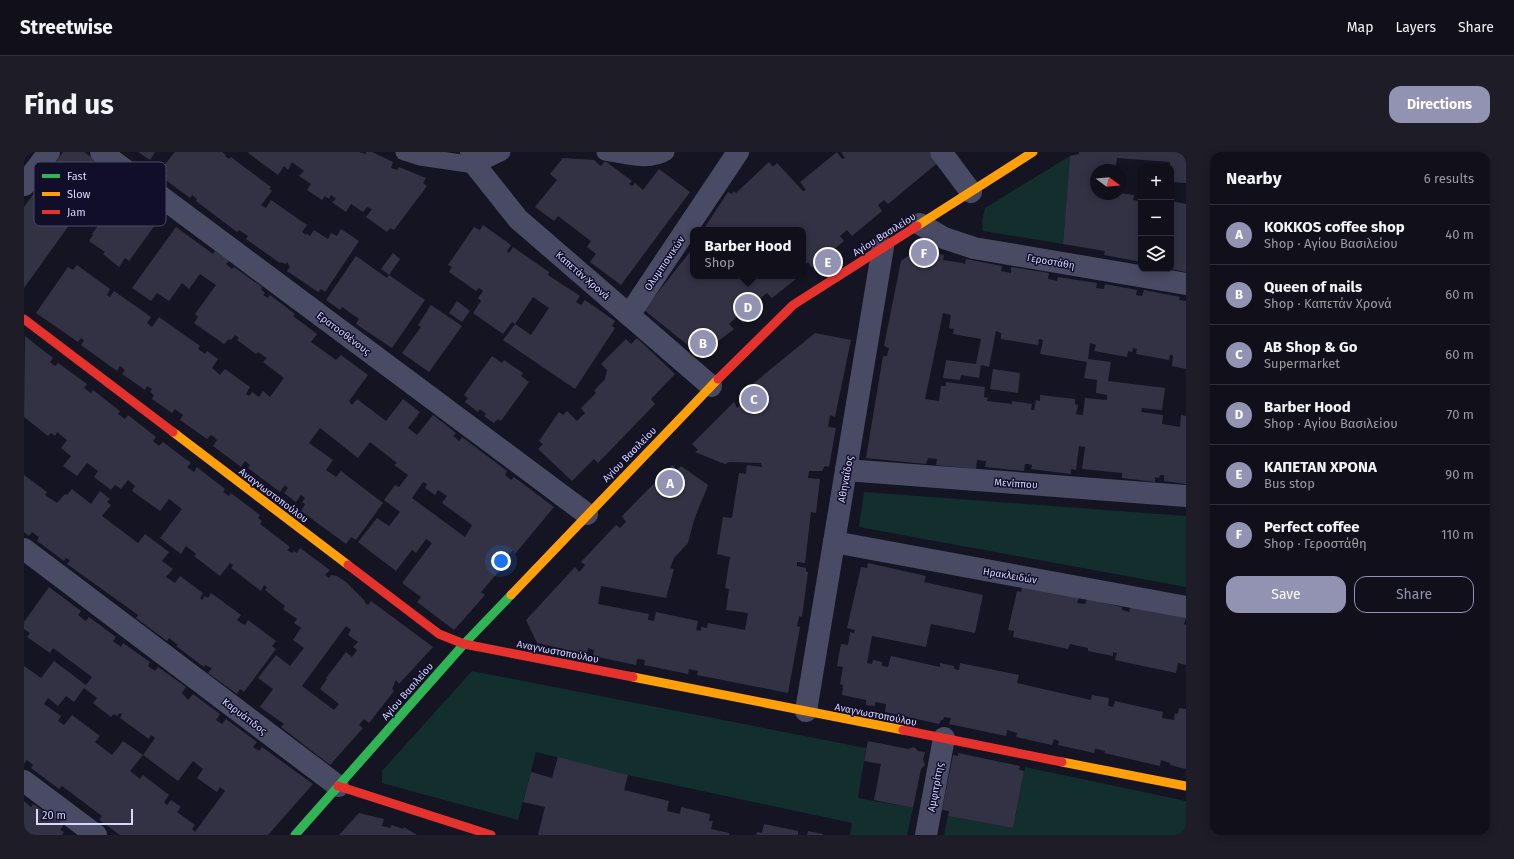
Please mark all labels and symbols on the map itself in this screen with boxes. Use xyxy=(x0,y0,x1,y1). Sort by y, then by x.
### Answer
legend xyxy=(34,162,166,226)
north arrow xyxy=(1090,164,1126,200)
text: Fast xyxy=(67,170,87,183)
text: Slow xyxy=(67,188,91,201)
text: Jam xyxy=(67,206,86,219)
street label: Αγίου Βασιλείου xyxy=(850,210,919,259)
street label: Ολυμπιονικών xyxy=(641,233,688,293)
pin: F xyxy=(911,238,937,268)
pin: E xyxy=(815,247,841,277)
street label: Καπετάν Χρονά xyxy=(553,248,612,302)
street label: Γεροστάθη xyxy=(1026,251,1076,272)
pin: D xyxy=(735,292,761,322)
street label: Ερατοσθένους xyxy=(314,309,374,358)
pin: B xyxy=(690,328,716,358)
pin: C xyxy=(741,384,767,414)
street label: Αγίου Βασιλείου xyxy=(600,424,659,485)
street label: Αθηναΐδος xyxy=(835,454,856,503)
street label: Αναγνωστοπούλου xyxy=(236,465,311,526)
pin: A xyxy=(657,468,683,498)
street label: Μενίππου xyxy=(994,476,1038,492)
your location xyxy=(491,551,511,571)
street label: Ηρακλειδών xyxy=(982,564,1038,587)
street label: Αναγνωστοπούλου xyxy=(516,637,600,666)
street label: Αγίου Βασιλείου xyxy=(379,660,436,723)
street label: Καρυάτιδος xyxy=(220,695,270,738)
street label: Αναγνωστοπούλου xyxy=(834,700,918,729)
street label: Αμφιτρίτης xyxy=(925,761,946,813)
scale bar xyxy=(36,807,133,826)

